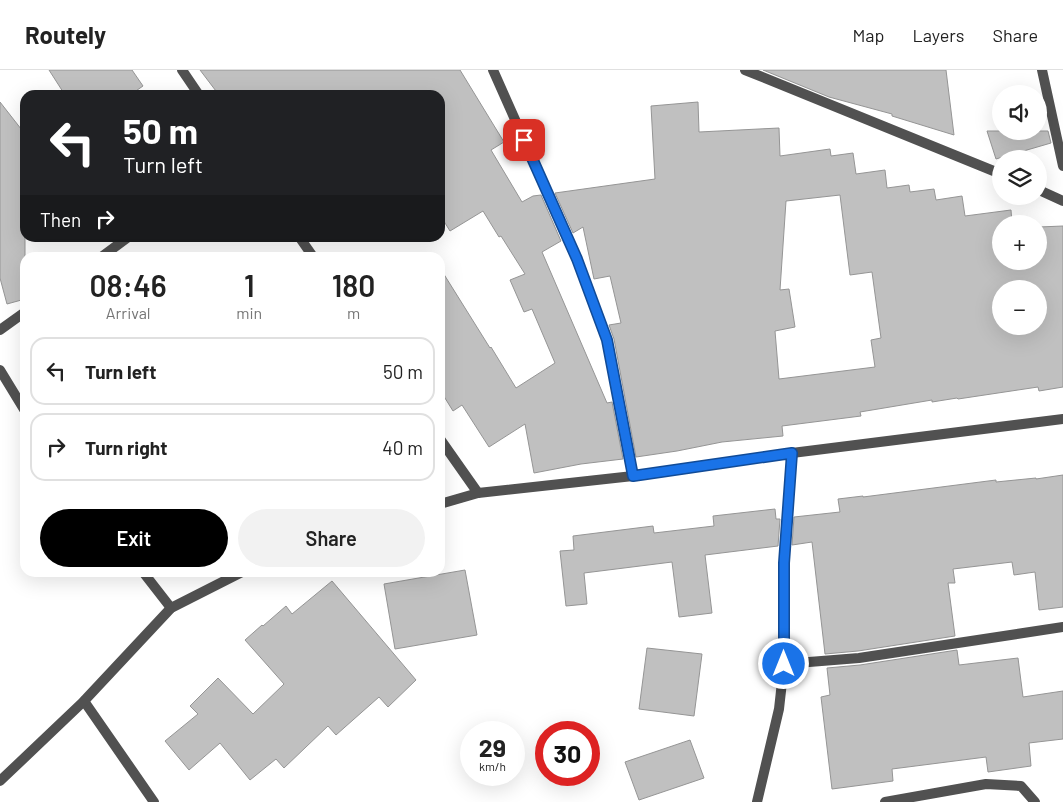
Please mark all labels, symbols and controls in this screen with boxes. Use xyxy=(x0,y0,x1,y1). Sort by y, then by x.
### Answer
text: Routely xyxy=(25,20,106,49)
text: Map xyxy=(852,24,884,46)
text: Layers xyxy=(912,24,965,46)
text: Share xyxy=(993,24,1038,46)
map controls xyxy=(992,85,1047,335)
button: sound xyxy=(992,85,1047,140)
text: 50 m xyxy=(123,109,198,151)
icon: left xyxy=(40,110,105,175)
pin xyxy=(503,119,545,161)
icon: arrive xyxy=(510,126,538,154)
button: layers xyxy=(992,150,1047,205)
text: Turn left xyxy=(123,151,203,177)
icon: right xyxy=(91,205,119,233)
text: Then xyxy=(40,208,81,231)
button: + xyxy=(992,215,1047,270)
text: 08:46 xyxy=(90,267,167,303)
text: 1 xyxy=(244,267,255,303)
text: 180 xyxy=(332,267,375,303)
button: − xyxy=(992,280,1047,335)
text: Arrival xyxy=(106,303,151,322)
text: min xyxy=(236,303,262,322)
text: m xyxy=(347,303,360,322)
icon: left xyxy=(42,357,70,385)
text: Turn left xyxy=(85,360,156,383)
text: 50 m xyxy=(383,360,423,383)
icon: right xyxy=(42,433,70,461)
text: Turn right xyxy=(85,436,167,459)
text: 40 m xyxy=(382,436,423,459)
button: Exit xyxy=(40,509,228,567)
button: Share xyxy=(238,509,425,567)
position arrow xyxy=(757,637,809,689)
speed limit sign: 30 xyxy=(535,721,600,786)
text: 29 xyxy=(479,732,506,762)
text: km/h xyxy=(479,759,506,773)

